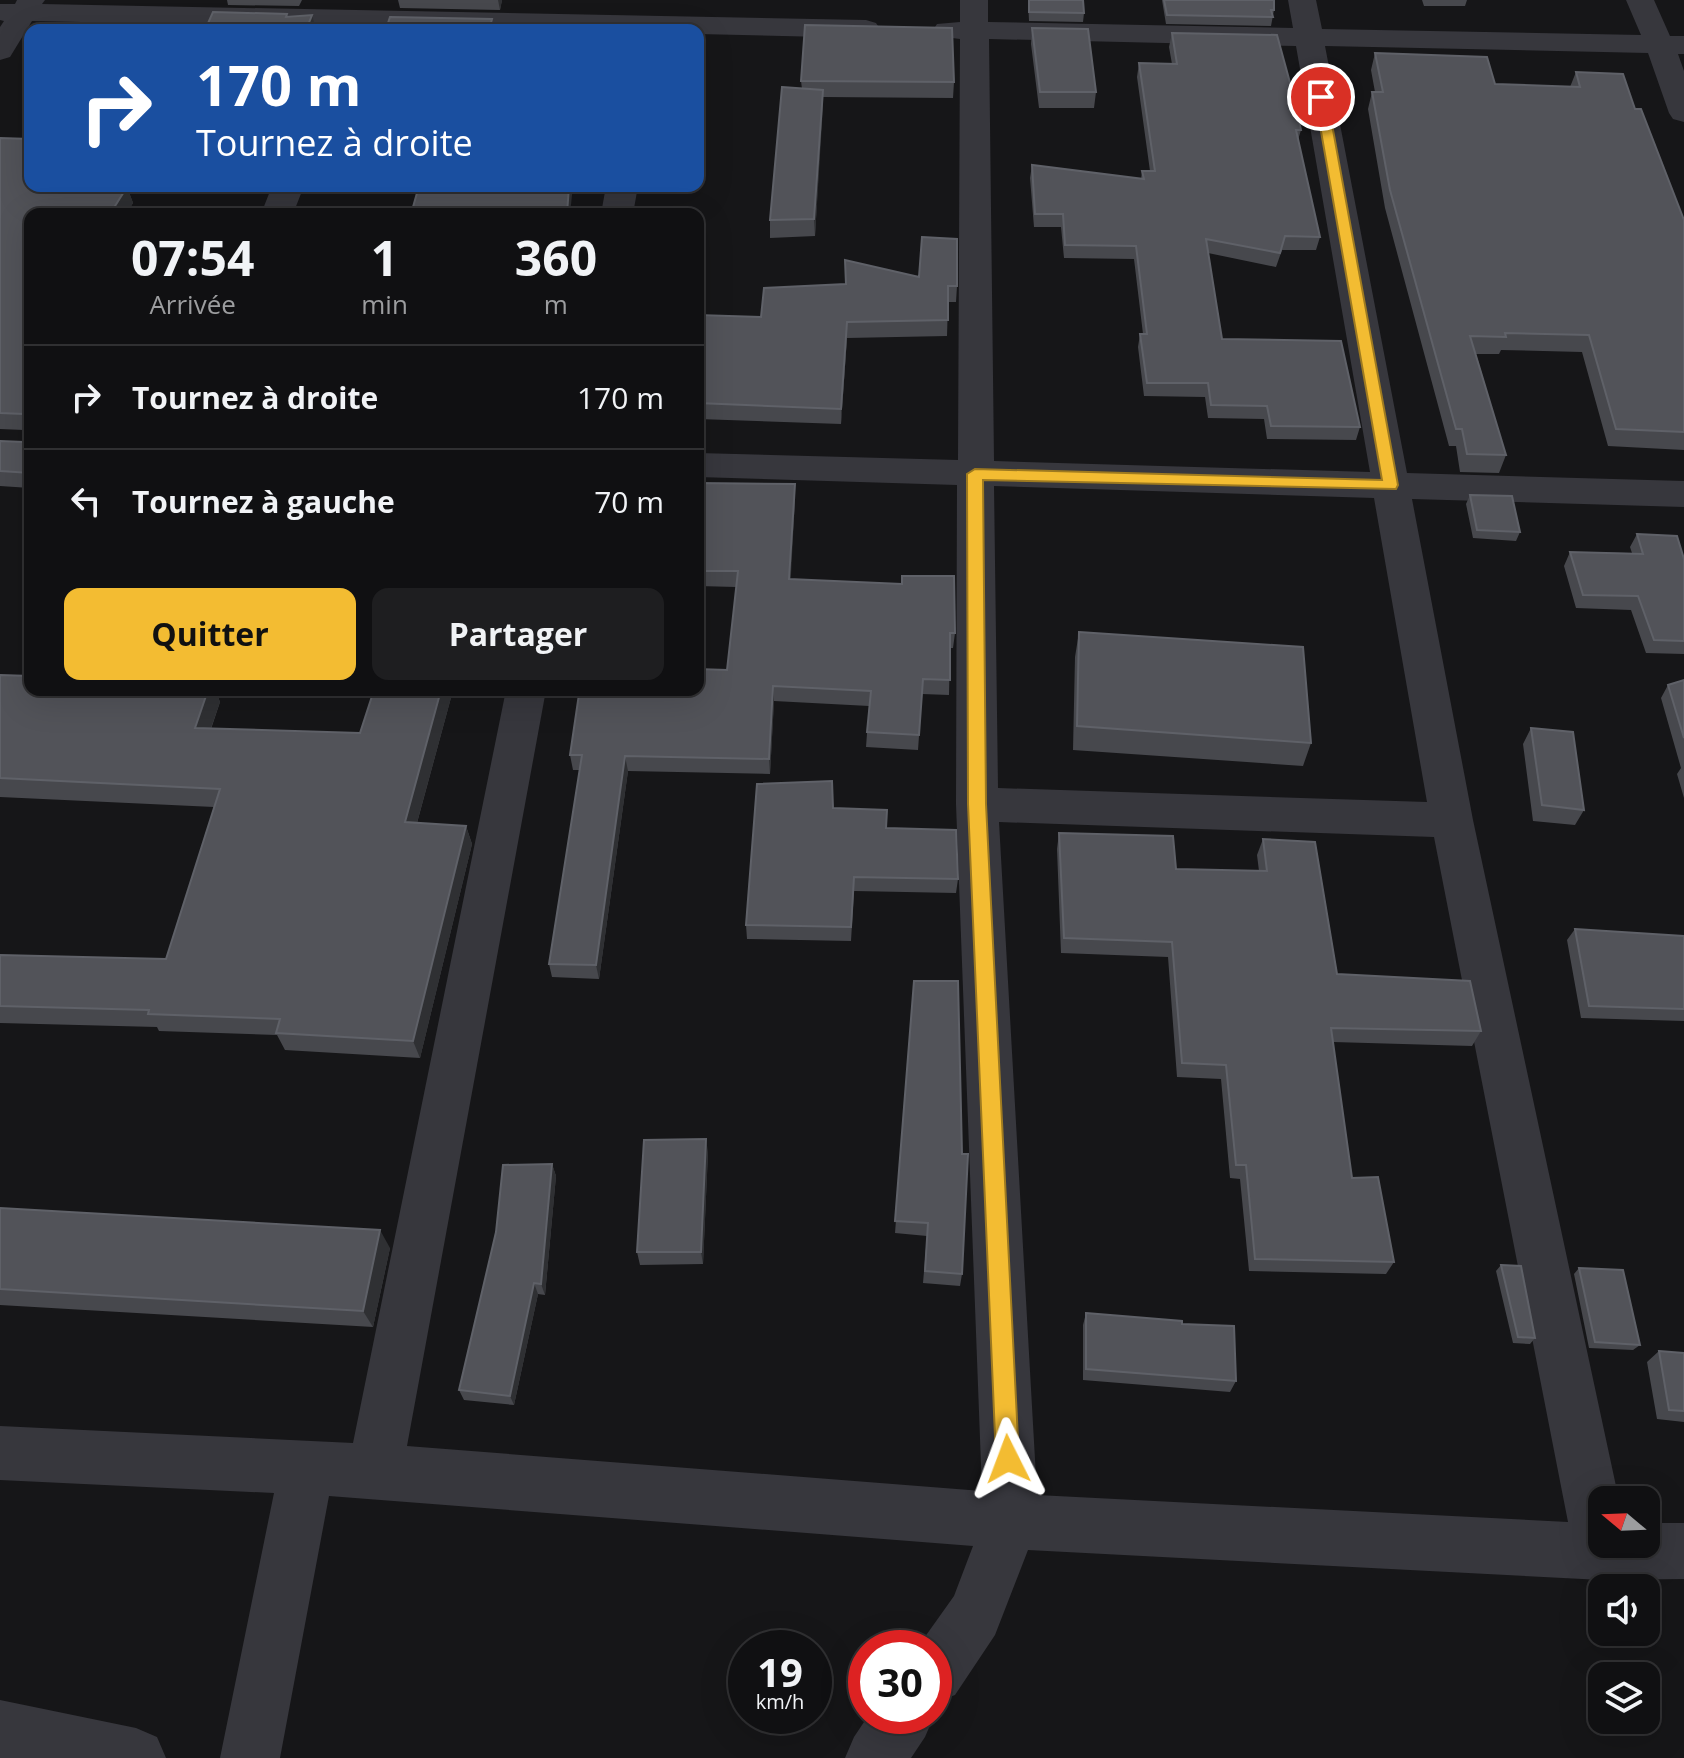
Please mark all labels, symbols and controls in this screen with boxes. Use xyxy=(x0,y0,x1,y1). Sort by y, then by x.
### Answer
text: 170 m xyxy=(196,46,362,122)
icon: right xyxy=(64,56,168,160)
pin xyxy=(1287,63,1355,131)
icon: arrive xyxy=(1299,75,1343,119)
text: Tournez à droite xyxy=(196,118,473,167)
text: 07:54 xyxy=(131,225,254,290)
text: 1 xyxy=(371,225,398,290)
text: 360 xyxy=(515,225,597,290)
text: Arrivée xyxy=(149,286,236,322)
text: min xyxy=(361,286,408,322)
text: m xyxy=(544,286,568,322)
icon: right xyxy=(64,375,108,419)
text: Tournez à droite xyxy=(132,377,378,418)
text: 170 m xyxy=(577,377,664,418)
icon: left xyxy=(64,479,108,523)
text: Tournez à gauche xyxy=(132,481,395,522)
text: 70 m xyxy=(594,481,664,522)
button: Quitter xyxy=(64,588,356,680)
button: Partager xyxy=(372,588,664,680)
position arrow xyxy=(966,1417,1050,1501)
north arrow xyxy=(1588,1486,1660,1558)
map controls xyxy=(1588,1486,1660,1734)
button: sound xyxy=(1588,1574,1660,1646)
speed limit sign: 30 xyxy=(848,1630,952,1734)
text: 19 xyxy=(757,1644,803,1699)
button: layers xyxy=(1588,1662,1660,1734)
text: km/h xyxy=(756,1688,804,1715)

